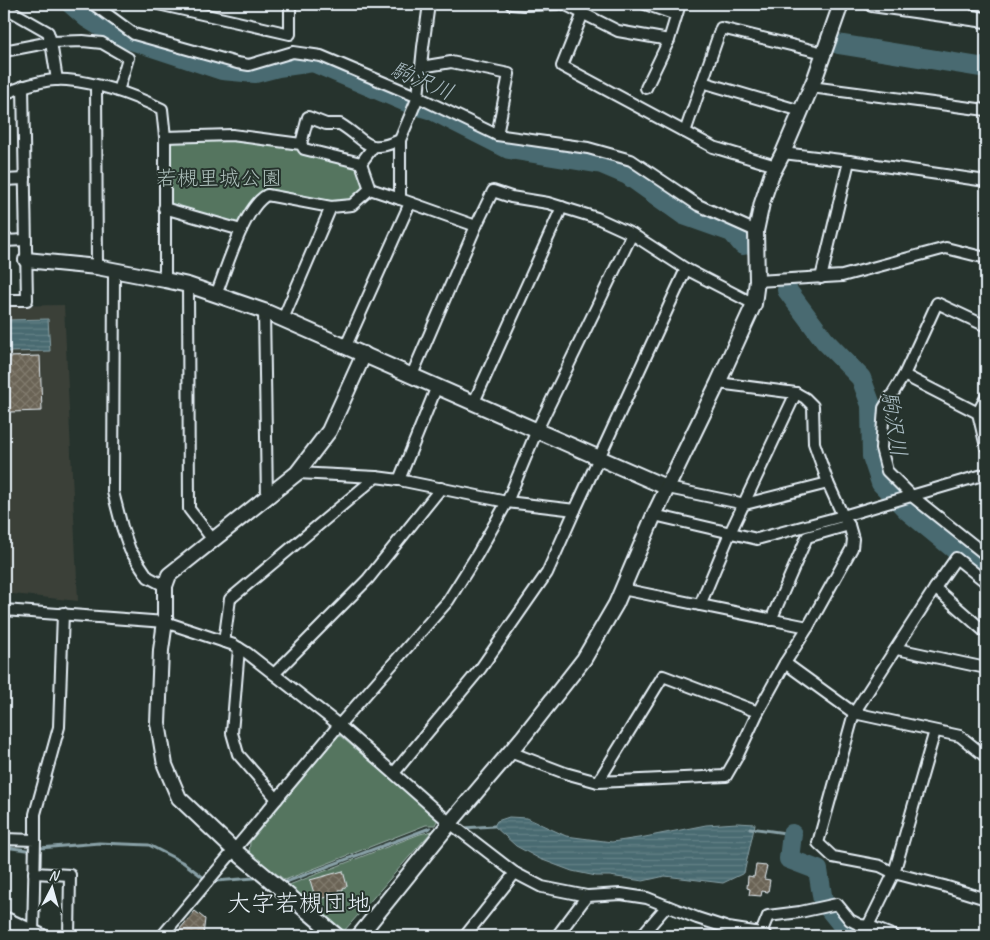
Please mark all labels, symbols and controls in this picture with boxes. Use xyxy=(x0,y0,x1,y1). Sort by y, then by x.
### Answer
water label: 駒沢川 xyxy=(386,55,458,107)
park label: 若槻里城公園 xyxy=(156,165,282,191)
water label: 駒沢川 xyxy=(875,389,913,459)
north arrow xyxy=(28,862,78,912)
text: N xyxy=(48,867,61,885)
district label: 大字若槻団地 xyxy=(227,888,371,918)

